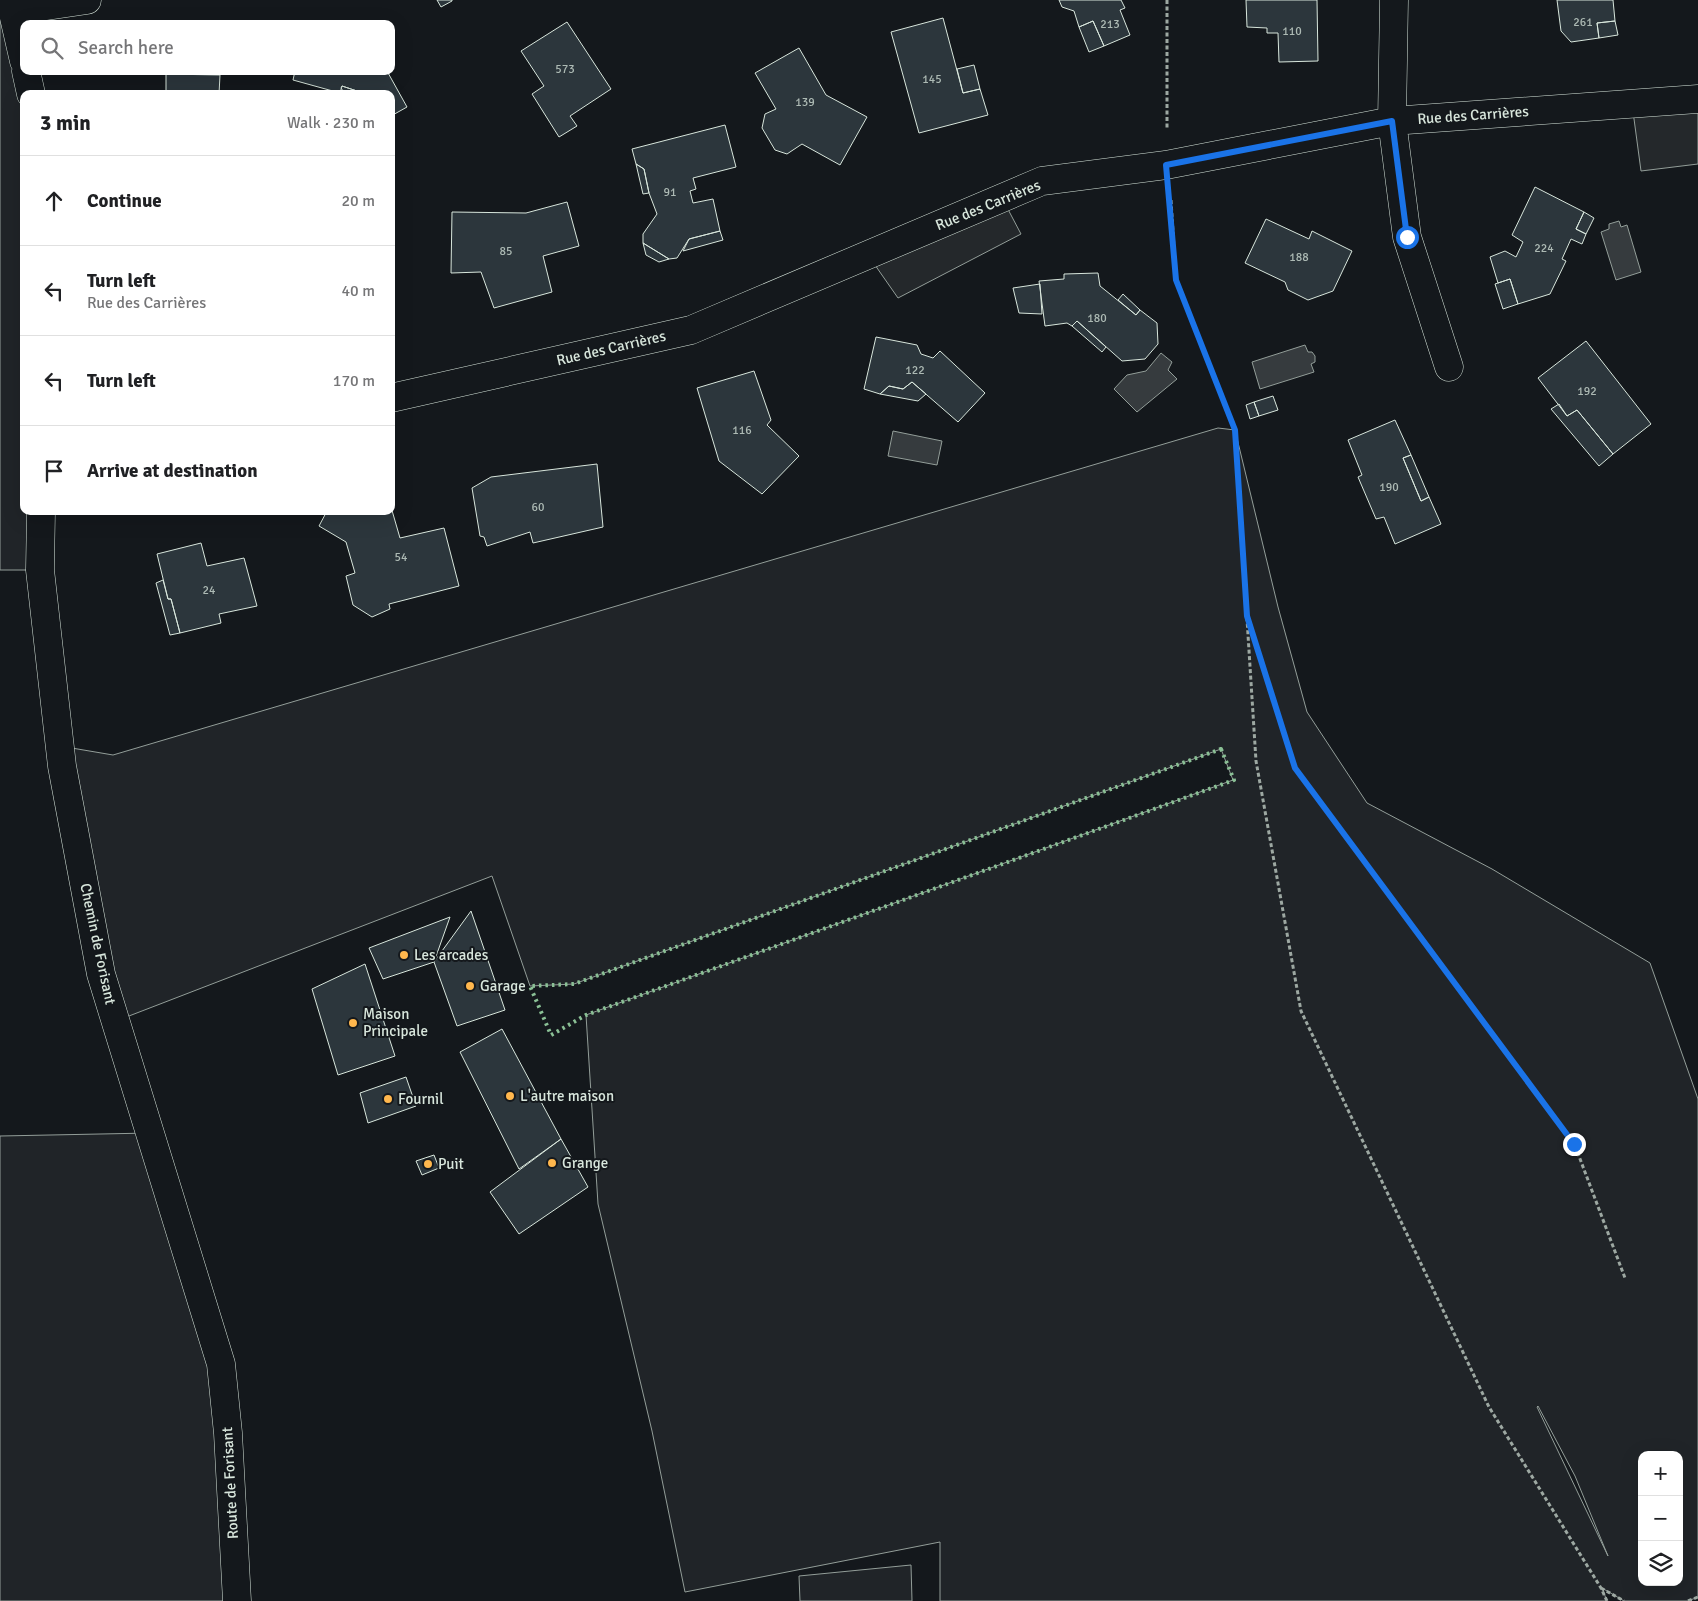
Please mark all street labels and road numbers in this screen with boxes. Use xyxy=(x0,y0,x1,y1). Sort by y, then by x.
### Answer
street label: Rue des Carrières xyxy=(1417,102,1530,128)
street label: Rue des Carrières xyxy=(933,176,1044,234)
street label: Rue des Carrières xyxy=(555,327,668,369)
street label: Chemin de Forisant xyxy=(76,882,120,1006)
street label: Route de Forisant xyxy=(218,1427,242,1539)

